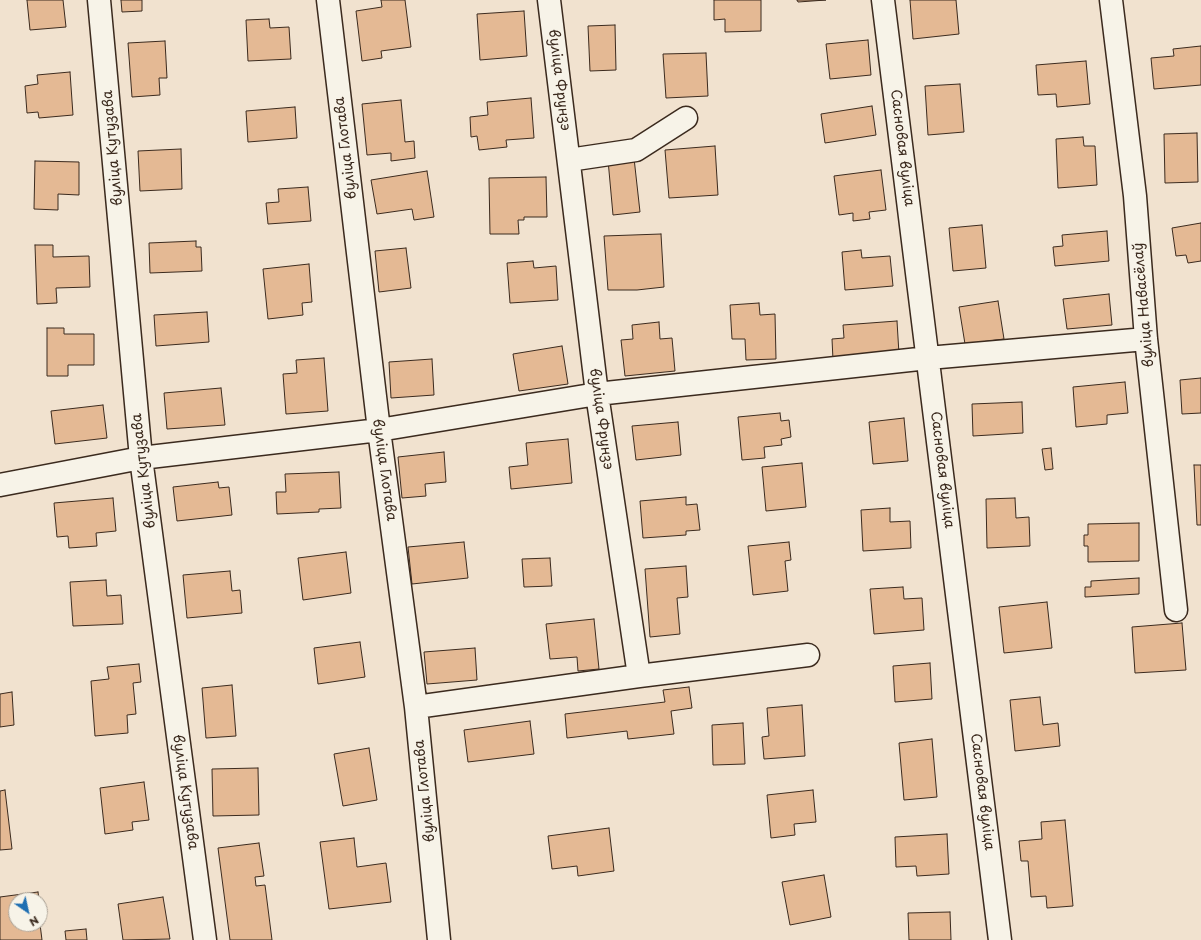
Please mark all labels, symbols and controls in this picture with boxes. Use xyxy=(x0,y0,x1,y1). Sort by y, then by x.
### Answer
street label: вуліца Фрунзэ xyxy=(544,28,574,132)
street label: Сасновая вуліца xyxy=(886,89,918,207)
street label: вуліца Кутузава xyxy=(100,90,126,206)
street label: вуліца Глотава xyxy=(331,96,361,200)
street label: вуліца Навасёлаў xyxy=(1130,242,1158,368)
street label: вуліца Фрунзэ xyxy=(586,367,616,471)
street label: Сасновая вуліца xyxy=(926,411,958,529)
street label: вуліца Кутузава xyxy=(129,412,159,530)
street label: вуліца Глотава xyxy=(369,418,399,522)
street label: вуліца Кутузава xyxy=(169,733,201,851)
street label: Сасновая вуліца xyxy=(966,733,998,851)
street label: вуліца Глотава xyxy=(411,739,439,843)
north arrow xyxy=(8,892,48,932)
text: N xyxy=(26,912,43,931)

